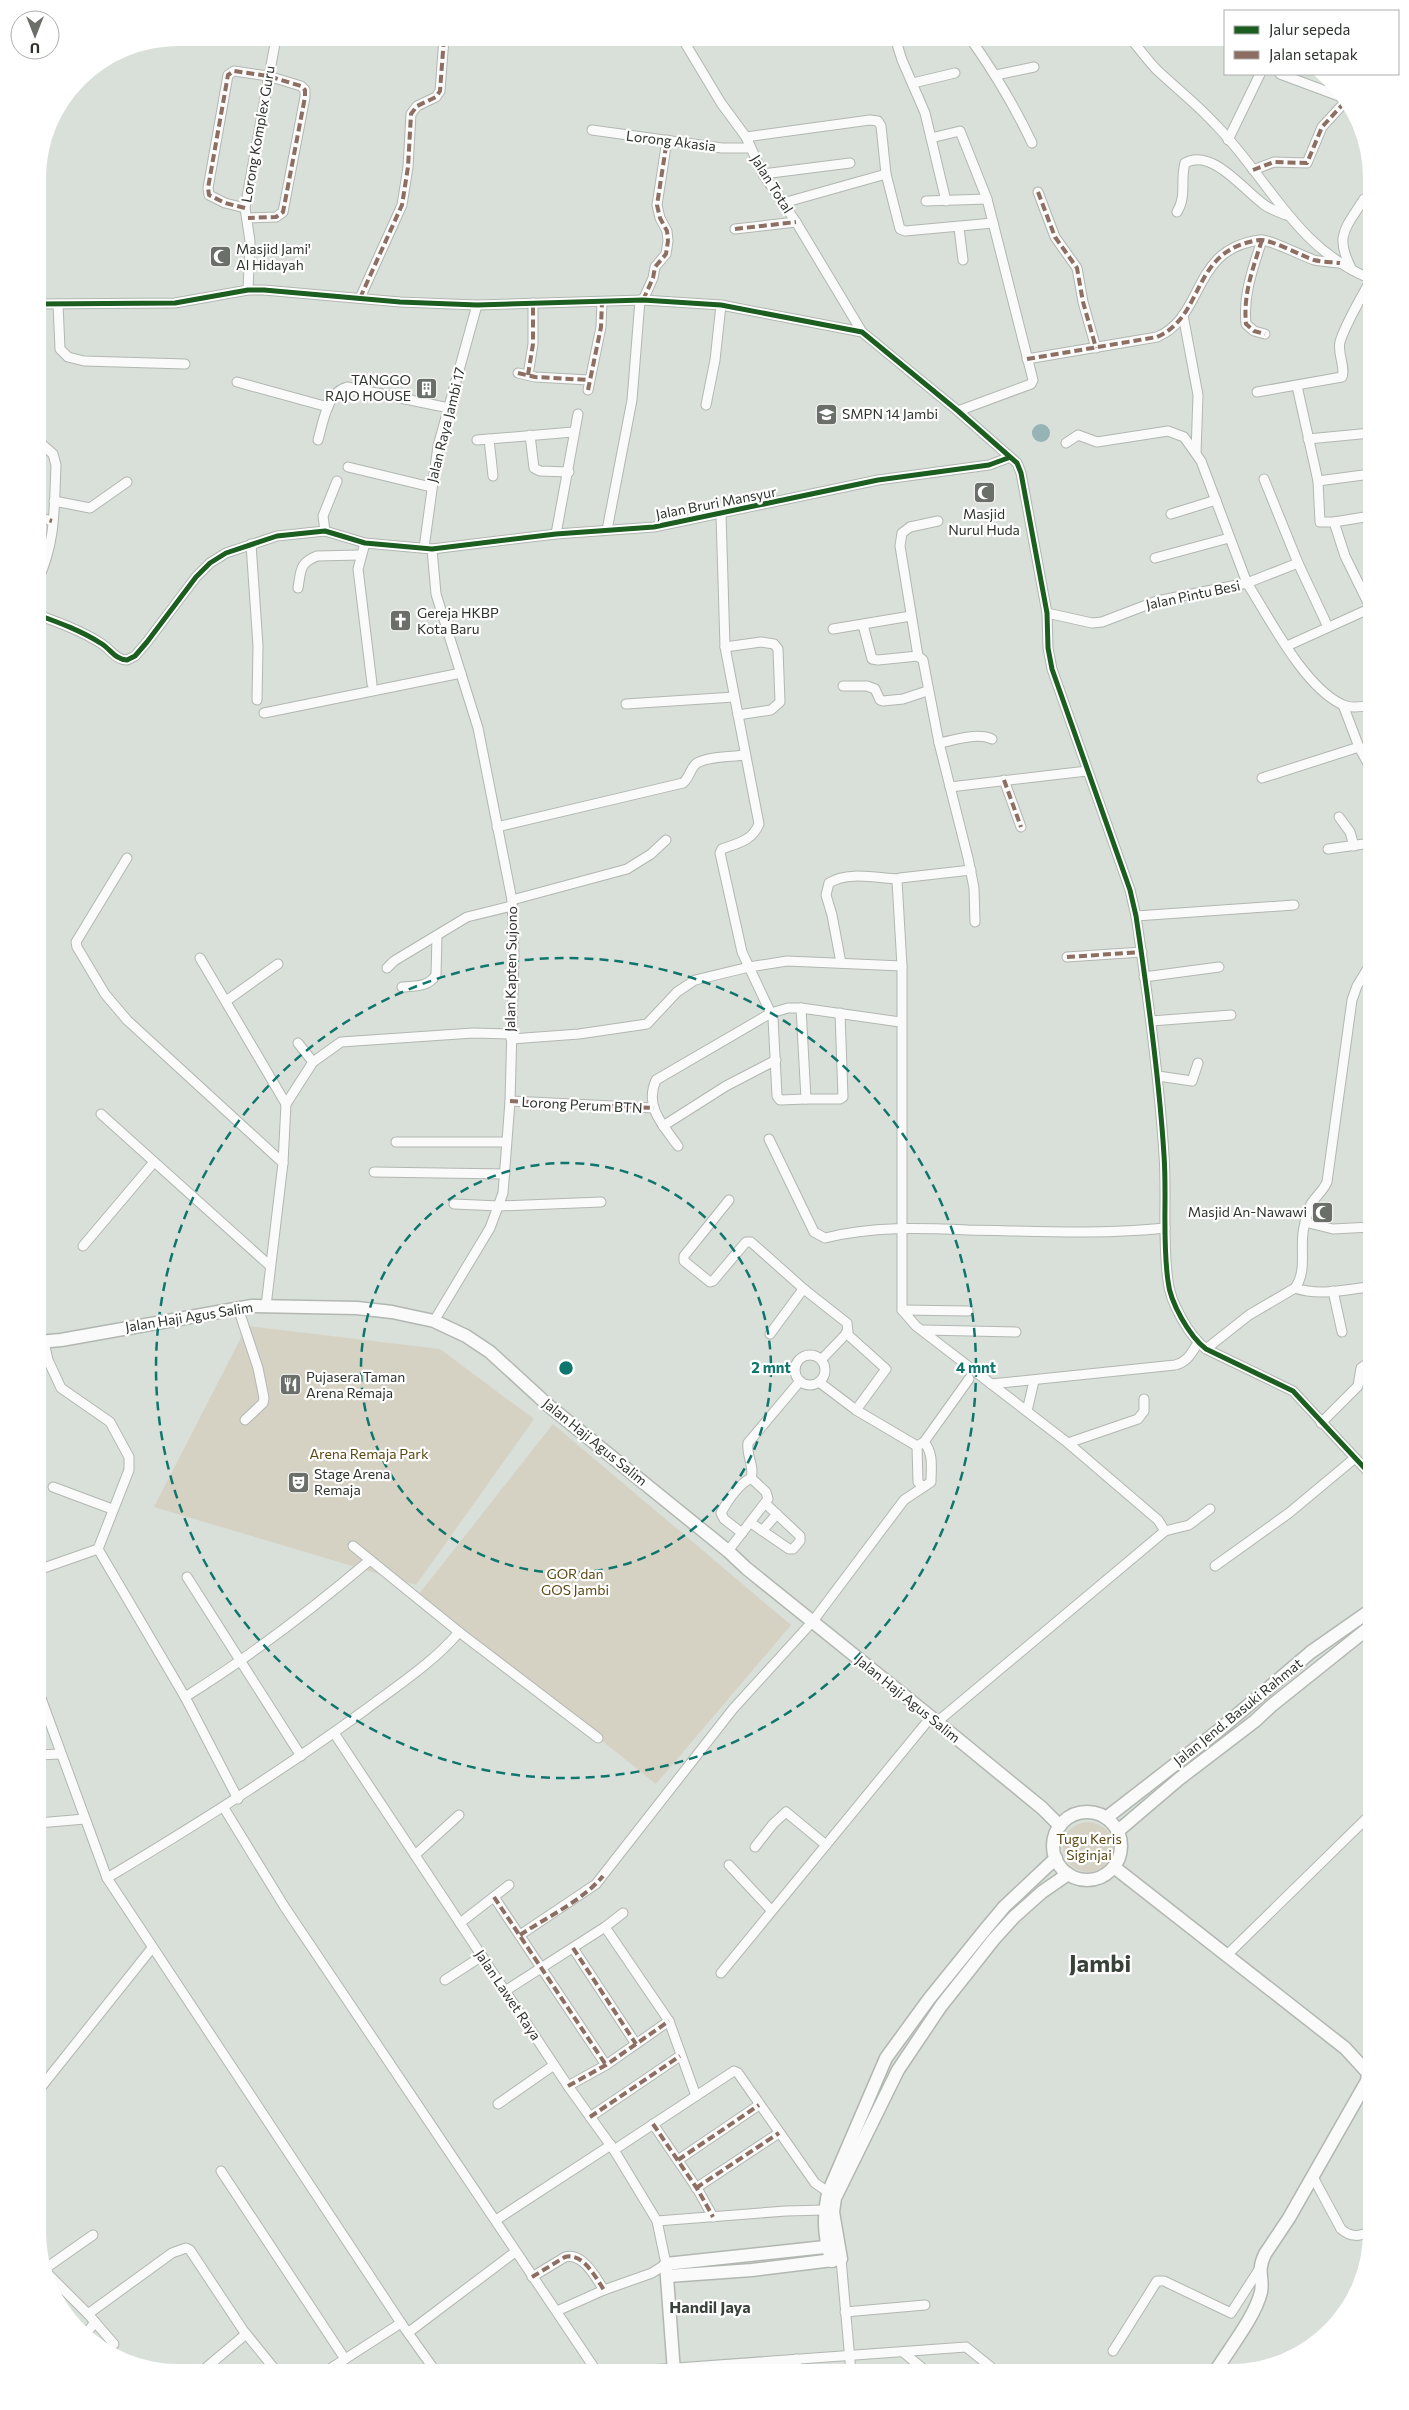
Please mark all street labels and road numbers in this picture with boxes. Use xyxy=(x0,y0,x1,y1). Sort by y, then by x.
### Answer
street label: Lorong Komplex Guru xyxy=(237,64,278,204)
street label: Lorong Akasia xyxy=(625,127,717,154)
street label: Jalan Total xyxy=(748,151,797,216)
street label: Jalan Raya Jambi 17 xyxy=(423,366,468,484)
street label: Jalan Bruri Mansyur xyxy=(654,482,778,523)
street label: Jalan Pintu Besi xyxy=(1144,576,1242,613)
street label: Jalan Kapten Sujono xyxy=(501,906,520,1032)
street label: Lorong Perum BTN xyxy=(521,1093,643,1116)
street label: Jalan Haji Agus Salim xyxy=(124,1298,254,1335)
street label: Jalan Haji Agus Salim xyxy=(540,1394,651,1489)
street label: Jalan Haji Agus Salim xyxy=(853,1651,964,1746)
street label: Jalan Jend. Basuki Rahmat xyxy=(1170,1654,1306,1769)
street label: Jalan Lawet Raya xyxy=(472,1946,545,2043)

